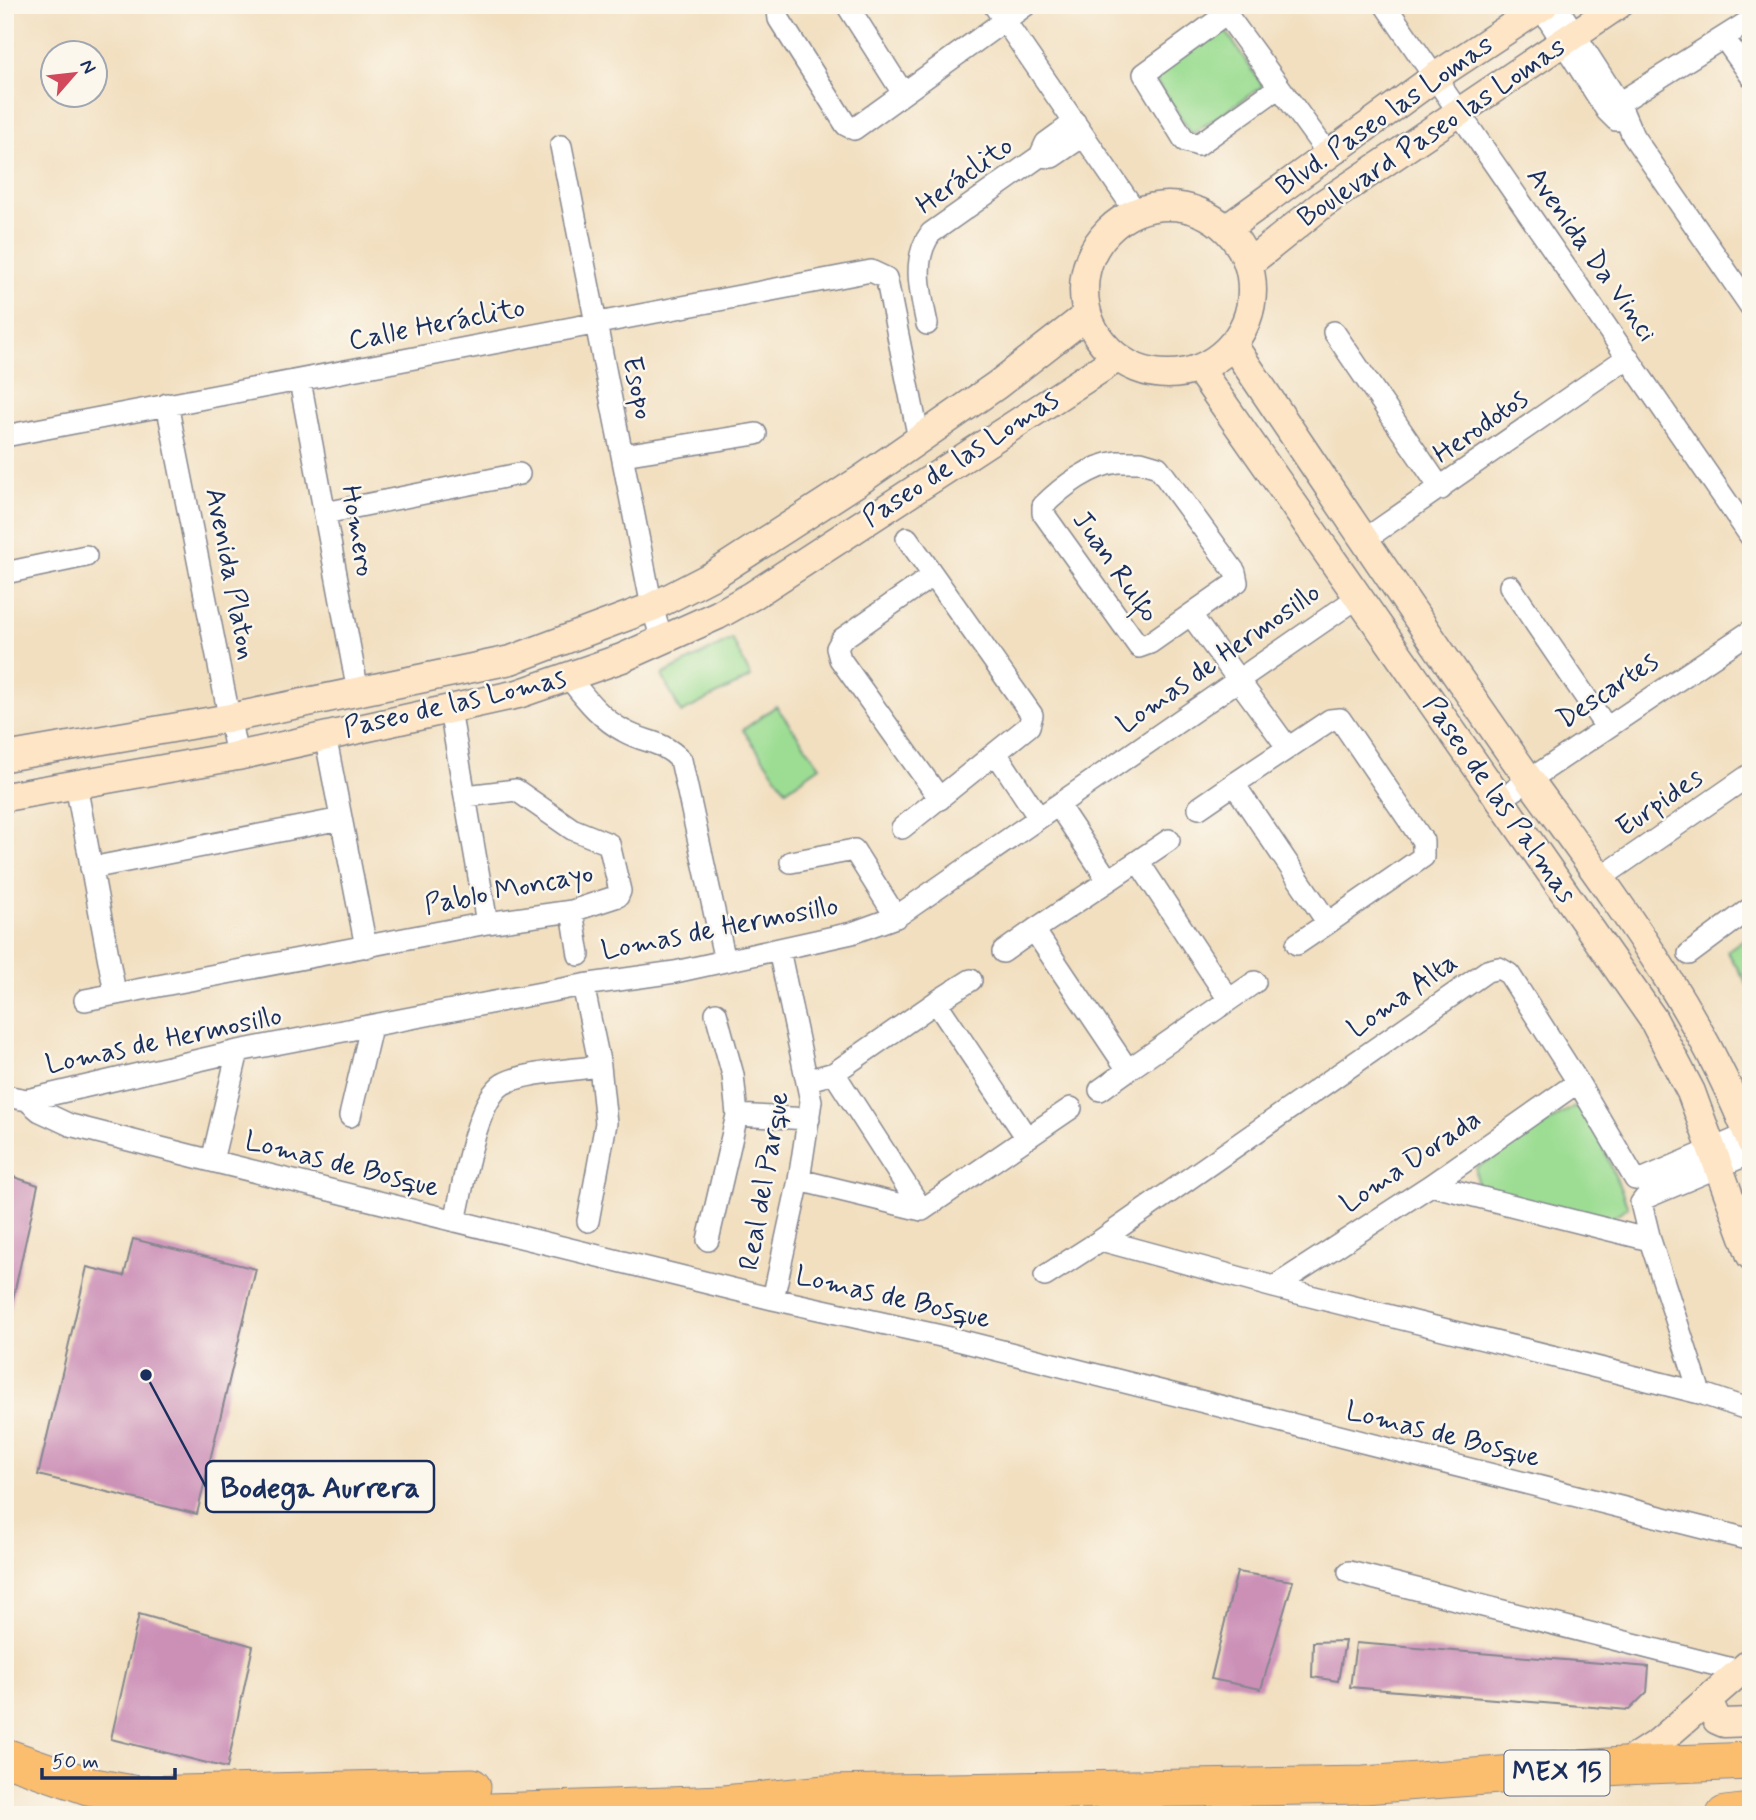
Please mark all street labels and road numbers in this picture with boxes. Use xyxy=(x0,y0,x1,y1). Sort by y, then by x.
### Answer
street label: Blvd. Paseo las Lomas xyxy=(1269,27,1501,205)
street label: Boulevard Paseo las Lomas xyxy=(1291,29,1573,237)
street label: Heráclito xyxy=(909,128,1021,224)
street label: Avenida Da Vinci xyxy=(1517,160,1665,350)
street label: Calle Heráclito xyxy=(346,290,528,360)
street label: Esopo xyxy=(612,353,662,423)
street label: Herodotos xyxy=(1426,381,1536,473)
street label: Paseo de las Lomas xyxy=(856,382,1066,536)
street label: Homero xyxy=(331,483,383,579)
street label: Avenida Platon xyxy=(195,485,265,663)
street label: Juan Rulfo xyxy=(1061,504,1167,631)
street label: Lomas de Hermosillo xyxy=(1110,575,1328,743)
street label: Descartes xyxy=(1550,644,1666,738)
street label: Paseo de las Lomas xyxy=(340,660,570,748)
street label: Paseo de las Palmas xyxy=(1414,689,1584,911)
street label: Eurpides xyxy=(1609,760,1711,846)
street label: Pablo Moncayo xyxy=(421,855,597,925)
street label: Lomas de Hermosillo xyxy=(598,888,842,970)
street label: Loma Alta xyxy=(1341,945,1465,1047)
street label: Lomas de Hermosillo xyxy=(42,998,286,1084)
street label: Real del Parque xyxy=(731,1088,799,1274)
street label: Loma Dorada xyxy=(1333,1101,1489,1223)
street label: Lomas de Bosque xyxy=(241,1123,443,1207)
street label: Lomas de Bosque xyxy=(792,1258,994,1338)
street label: Lomas de Bosque xyxy=(1342,1393,1544,1477)
road number: MEX 15 xyxy=(1504,1750,1610,1796)

